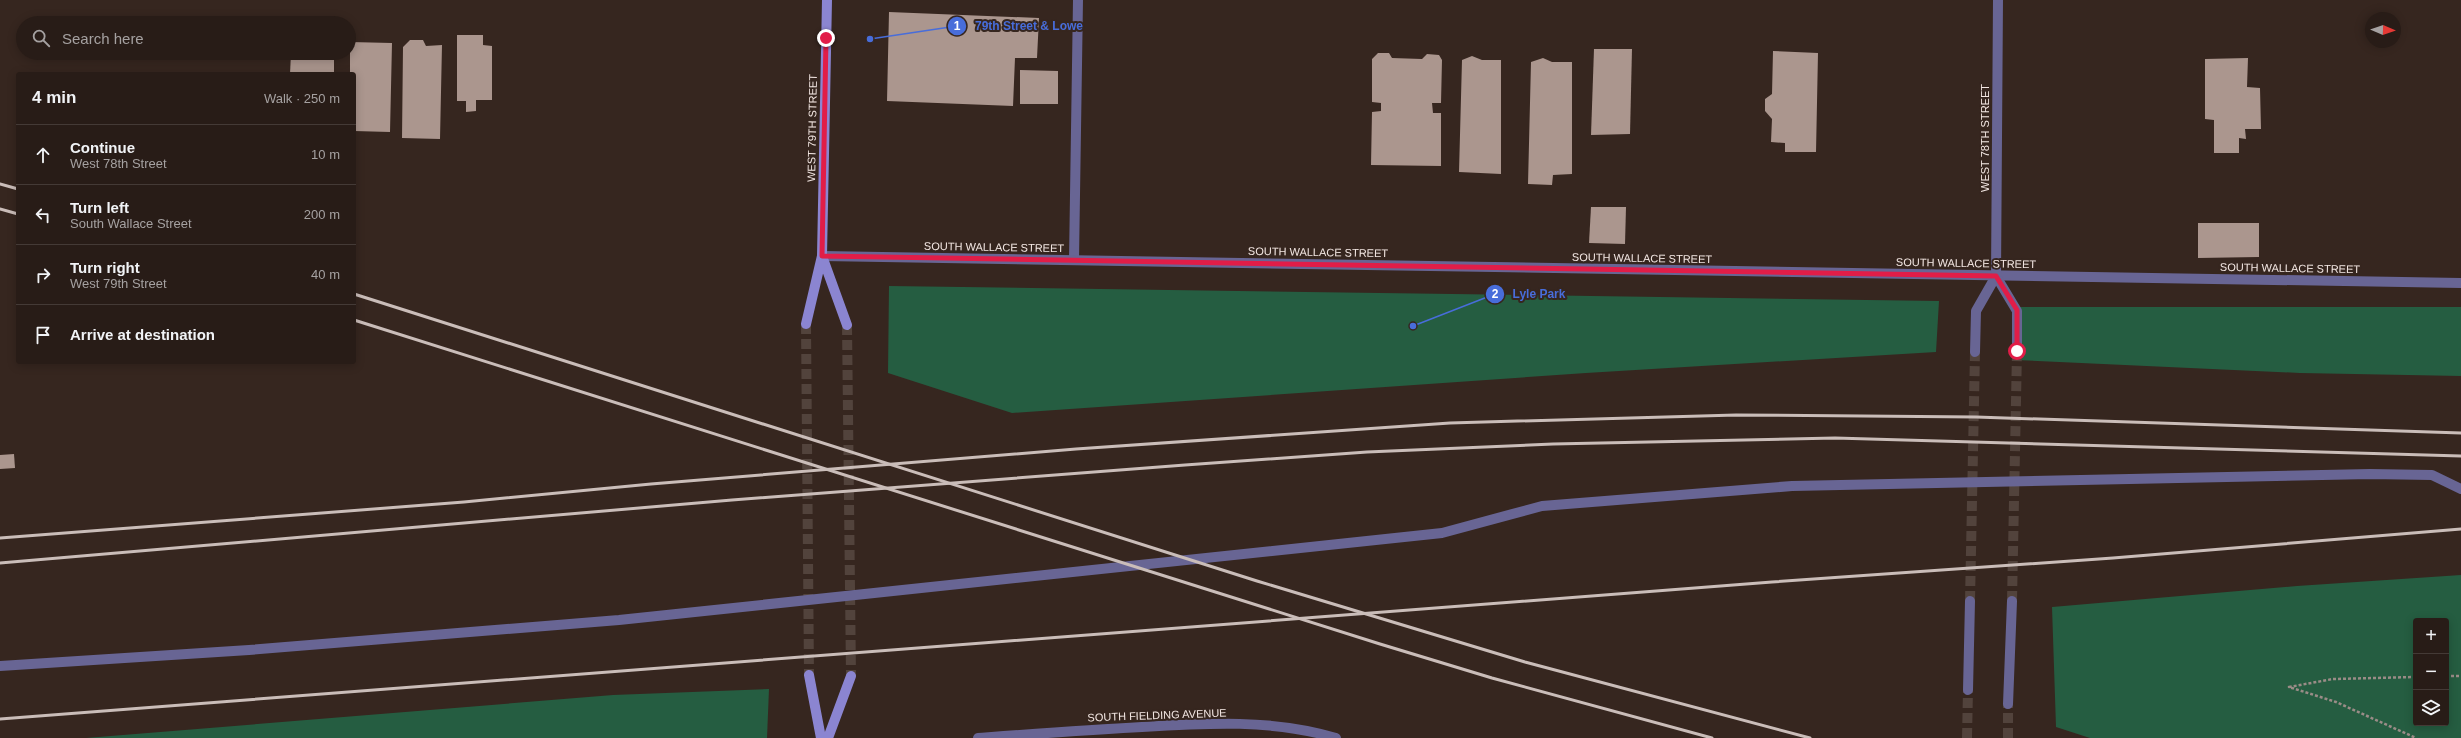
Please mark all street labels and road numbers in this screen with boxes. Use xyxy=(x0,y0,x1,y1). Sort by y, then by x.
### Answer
street label: WEST 79TH STREET xyxy=(805,74,819,182)
street label: WEST 78TH STREET xyxy=(1979,84,1991,192)
street label: SOUTH WALLACE STREET xyxy=(924,240,1064,254)
street label: SOUTH WALLACE STREET xyxy=(1248,245,1388,259)
street label: SOUTH WALLACE STREET xyxy=(1572,251,1712,265)
street label: SOUTH WALLACE STREET xyxy=(1896,256,2036,270)
street label: SOUTH WALLACE STREET xyxy=(2220,261,2360,275)
street label: SOUTH FIELDING AVENUE xyxy=(1087,707,1227,723)

